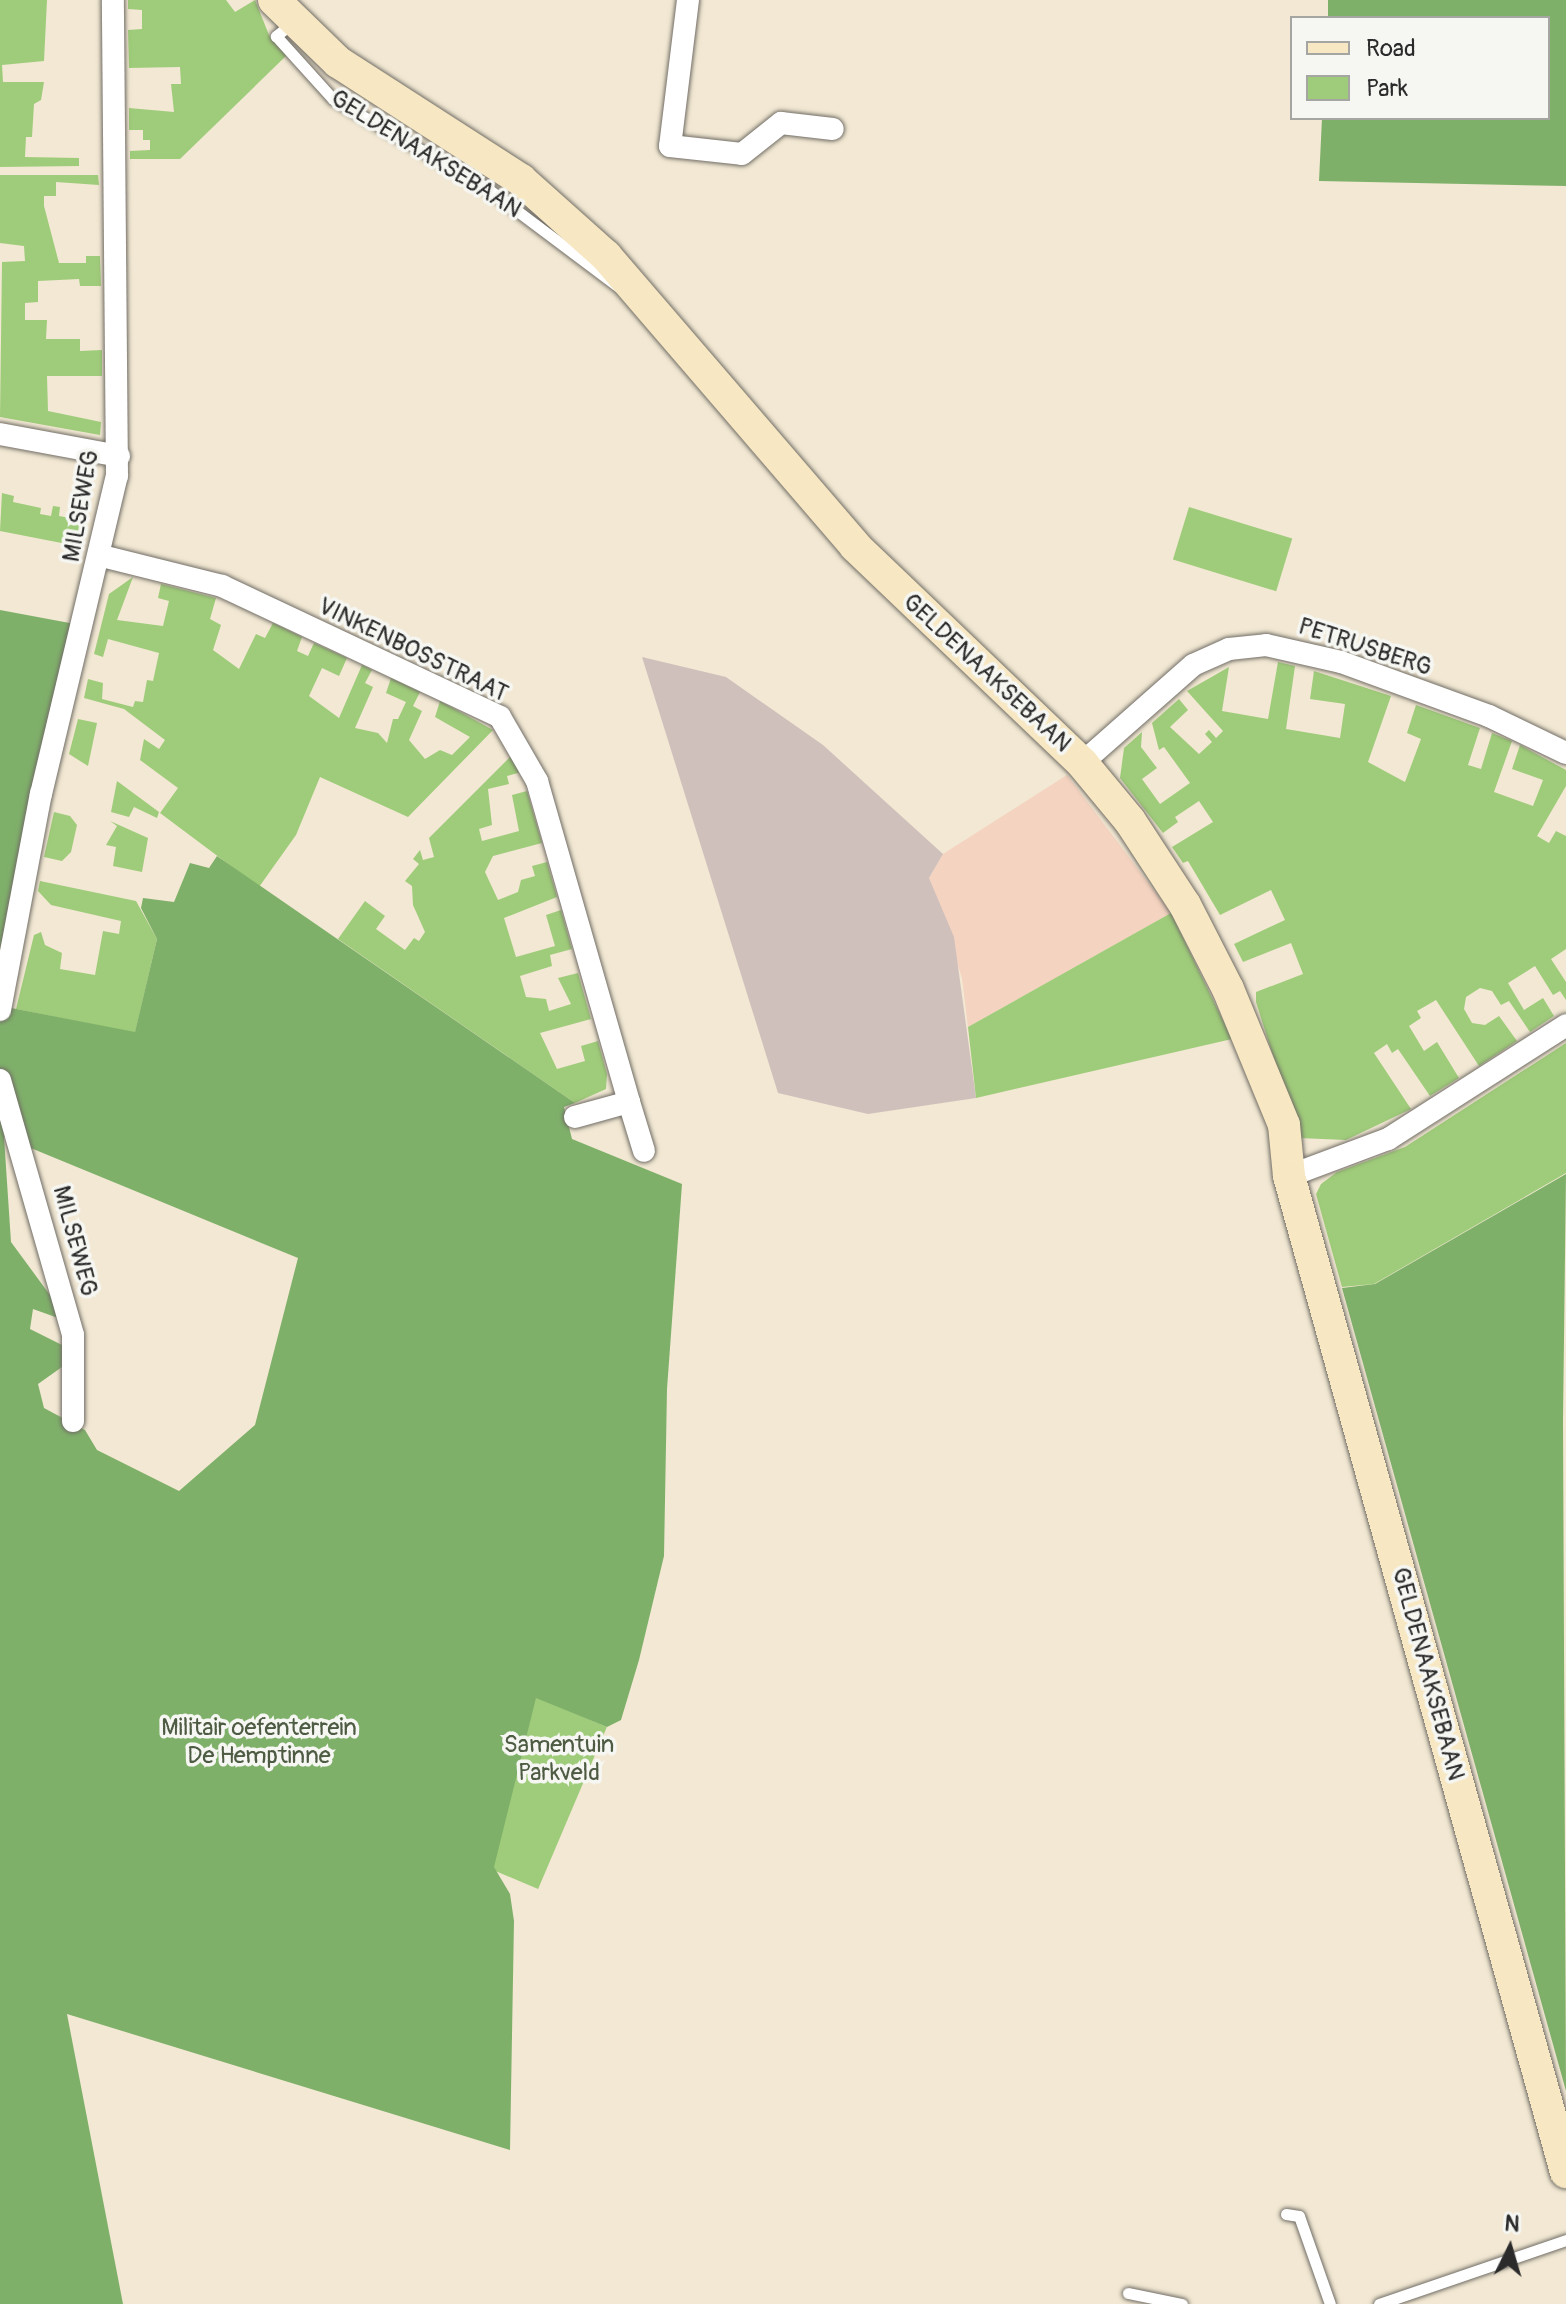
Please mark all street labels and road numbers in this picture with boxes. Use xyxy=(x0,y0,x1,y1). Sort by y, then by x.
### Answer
street label: GELDENAAKSEBAAN xyxy=(325,84,527,224)
street label: MILSEWEG xyxy=(57,448,105,564)
street label: GELDENAAKSEBAAN xyxy=(897,588,1077,758)
street label: VINKENBOSSTRAAT xyxy=(313,592,513,708)
street label: PETRUSBERG xyxy=(1295,612,1435,682)
street label: MILSEWEG xyxy=(46,1183,104,1299)
street label: GELDENAAKSEBAAN xyxy=(1386,1564,1470,1784)

